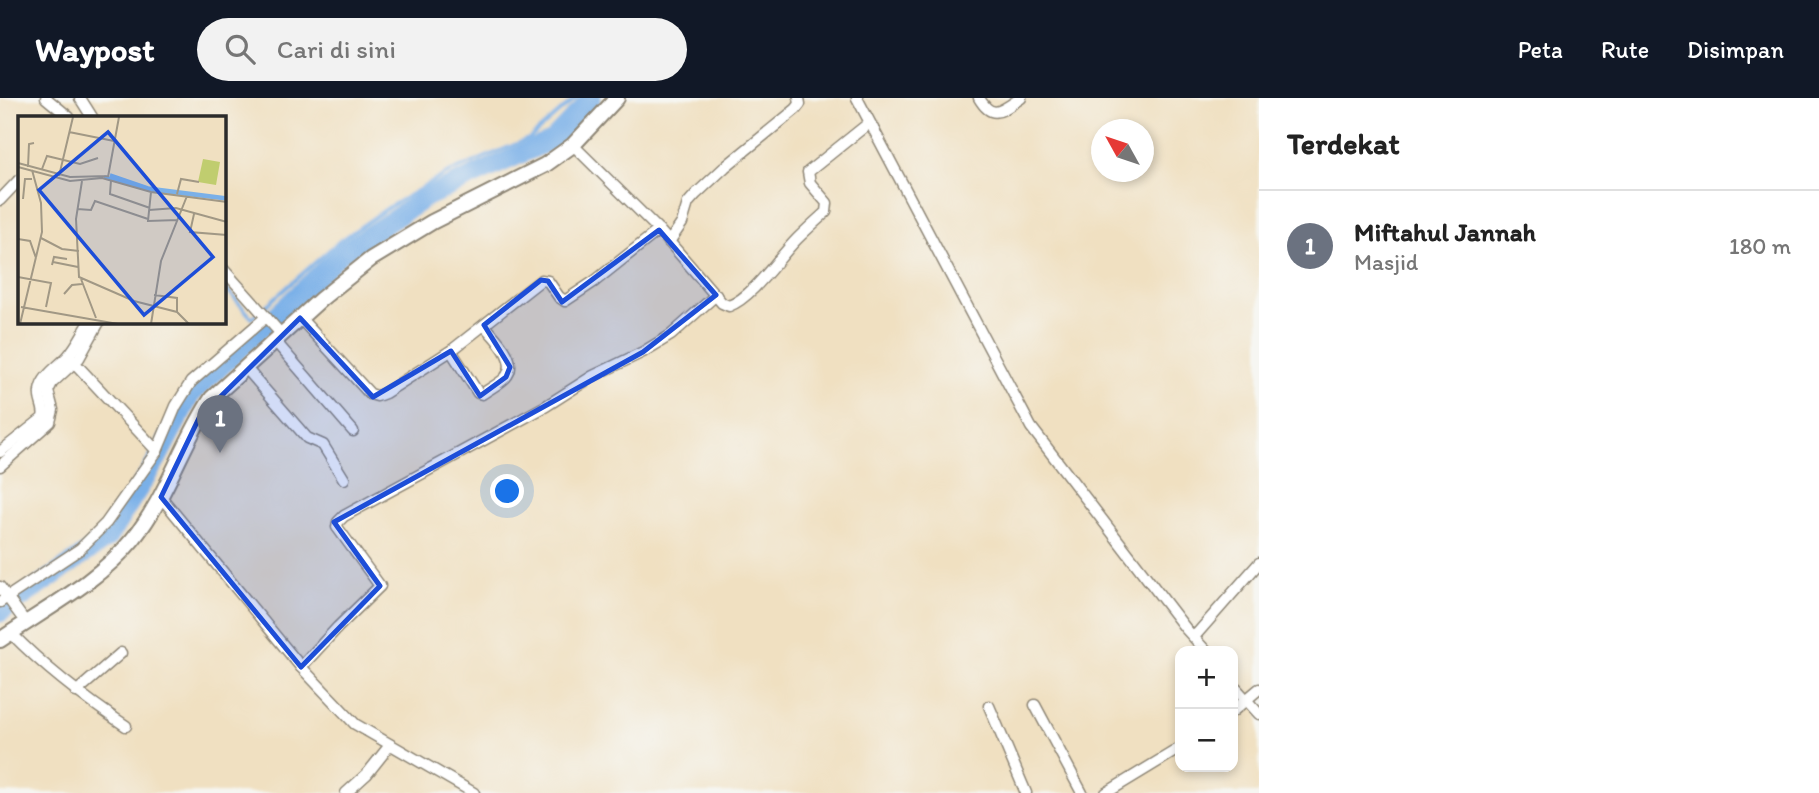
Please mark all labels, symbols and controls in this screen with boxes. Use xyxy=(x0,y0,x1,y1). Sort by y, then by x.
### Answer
search box xyxy=(197,18,687,81)
text: Waypost xyxy=(35,30,155,69)
icon: search xyxy=(221,30,259,68)
text: Cari di sini xyxy=(277,33,396,65)
text: Peta xyxy=(1518,35,1563,64)
text: Rute xyxy=(1601,35,1649,64)
text: Disimpan xyxy=(1687,35,1784,64)
inset map xyxy=(18,116,226,324)
north arrow xyxy=(1091,119,1154,182)
text: Terdekat xyxy=(1287,125,1400,162)
text: Miftahul Jannah xyxy=(1354,216,1536,248)
text: 1 xyxy=(1305,232,1315,260)
text: 180 m xyxy=(1729,232,1791,260)
text: Masjid xyxy=(1354,248,1418,276)
pin: 1 xyxy=(197,395,243,453)
your location xyxy=(490,474,524,508)
map controls xyxy=(1175,646,1238,772)
button: + xyxy=(1175,646,1238,709)
button: − xyxy=(1175,709,1238,772)

